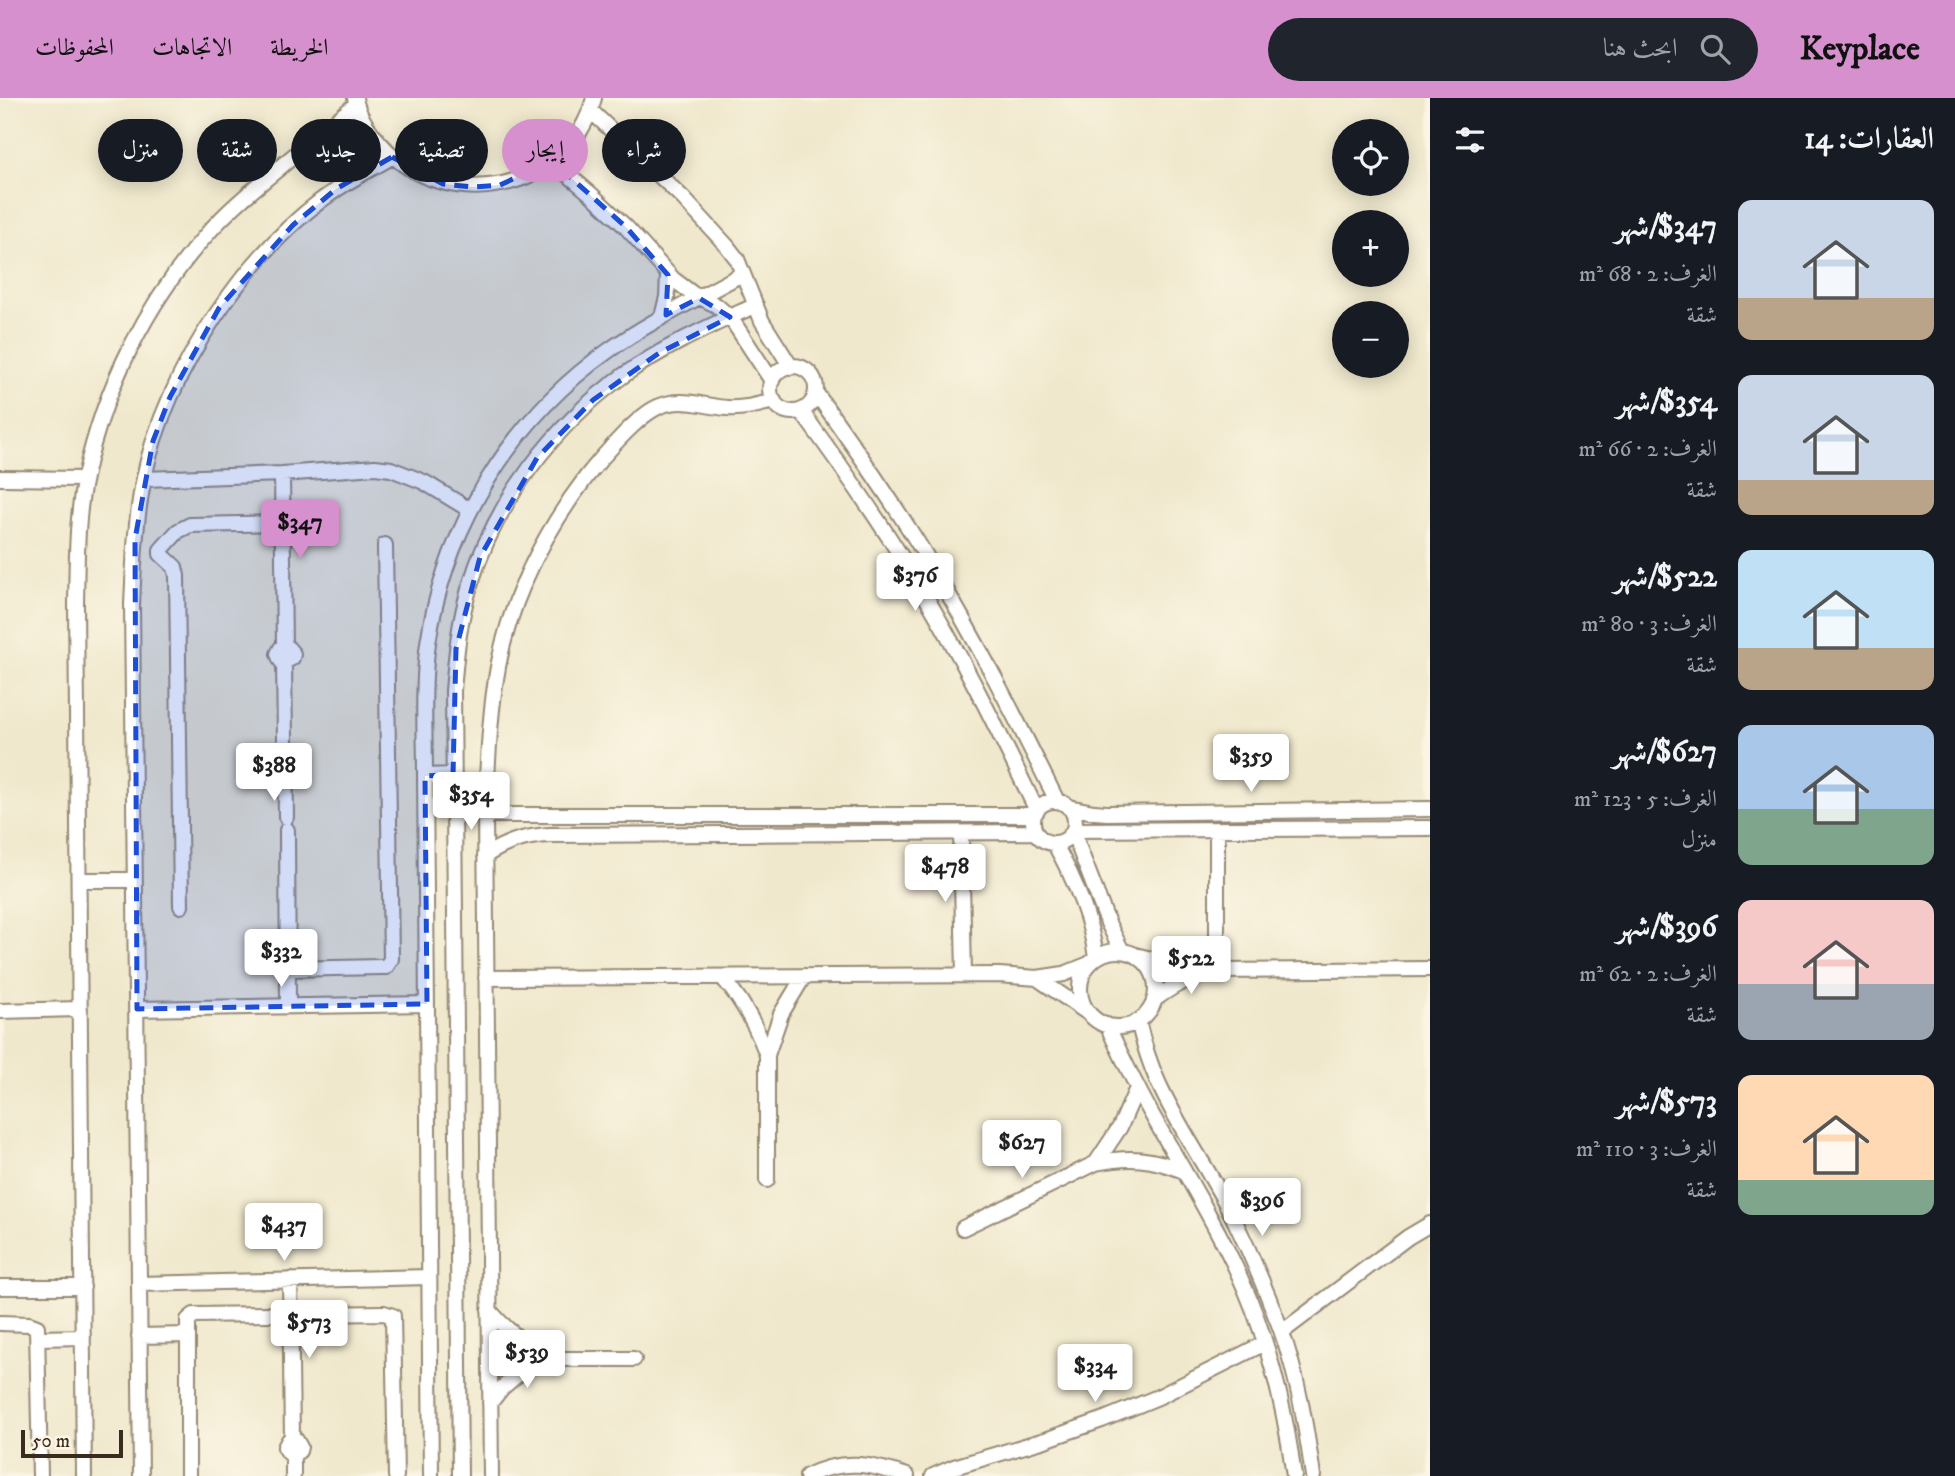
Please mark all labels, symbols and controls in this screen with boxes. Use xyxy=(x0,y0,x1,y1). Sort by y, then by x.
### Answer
search box xyxy=(1268,18,1758,81)
text: Keyplace xyxy=(1800,29,1920,70)
icon: search xyxy=(1696,30,1734,68)
text: ابحث هنا xyxy=(1603,32,1678,65)
text: المحفوظات xyxy=(35,33,114,63)
text: الاتجاهات xyxy=(152,33,232,63)
text: الخريطة xyxy=(270,33,329,63)
chip: منزل xyxy=(98,119,183,182)
chip: شقة xyxy=(197,119,277,182)
chip: جديد xyxy=(291,119,381,182)
chip: تصفية xyxy=(395,119,488,182)
chip: إيجار xyxy=(502,119,588,182)
chip: شراء xyxy=(602,119,686,182)
map controls xyxy=(1332,119,1409,378)
button: locate xyxy=(1332,119,1409,196)
icon: filters xyxy=(1451,121,1489,159)
text: العقارات: 14 xyxy=(1804,121,1934,158)
text: $347/شهر xyxy=(1615,209,1717,246)
button: + xyxy=(1332,210,1409,287)
icon: home xyxy=(1794,228,1878,312)
text: الغرف: 2 · 68 m² xyxy=(1579,260,1717,289)
button: − xyxy=(1332,301,1409,378)
text: شقة xyxy=(1687,301,1717,330)
text: $354/شهر xyxy=(1616,384,1717,421)
icon: home xyxy=(1794,403,1878,487)
text: الغرف: 2 · 66 m² xyxy=(1578,435,1717,464)
text: شقة xyxy=(1687,476,1717,505)
pin: $347 xyxy=(259,500,341,560)
text: $347 xyxy=(277,508,323,537)
pin: $376 xyxy=(874,554,956,613)
text: $522/شهر xyxy=(1614,559,1717,596)
text: $376 xyxy=(892,561,938,590)
icon: home xyxy=(1794,578,1878,662)
text: الغرف: 3 · 80 m² xyxy=(1581,610,1717,639)
text: شقة xyxy=(1687,651,1717,680)
pin: $359 xyxy=(1210,734,1292,794)
text: $627/شهر xyxy=(1613,734,1717,771)
text: $359 xyxy=(1229,742,1273,771)
pin: $388 xyxy=(233,744,315,803)
text: $388 xyxy=(252,751,296,780)
icon: home xyxy=(1794,753,1878,837)
pin: $354 xyxy=(430,772,512,832)
text: $354 xyxy=(449,780,493,809)
text: الغرف: 5 · 123 m² xyxy=(1574,785,1717,814)
text: منزل xyxy=(1682,826,1717,855)
pin: $478 xyxy=(904,844,986,904)
text: $478 xyxy=(921,852,969,881)
text: $396/شهر xyxy=(1616,909,1717,946)
icon: home xyxy=(1794,928,1878,1012)
pin: $332 xyxy=(240,930,322,989)
pin: $522 xyxy=(1150,936,1232,996)
text: $332 xyxy=(260,937,302,966)
text: $522 xyxy=(1168,944,1214,973)
text: الغرف: 2 · 62 m² xyxy=(1579,960,1717,989)
text: شقة xyxy=(1687,1001,1717,1030)
text: $573/شهر xyxy=(1616,1084,1717,1121)
icon: home xyxy=(1794,1103,1878,1187)
pin: $627 xyxy=(981,1121,1063,1180)
text: $627 xyxy=(998,1128,1046,1157)
text: الغرف: 3 · 110 m² xyxy=(1576,1135,1717,1164)
text: شقة xyxy=(1687,1176,1717,1205)
pin: $396 xyxy=(1221,1178,1303,1238)
text: $396 xyxy=(1240,1186,1284,1215)
pin: $437 xyxy=(243,1204,325,1263)
text: $437 xyxy=(261,1211,307,1240)
pin: $573 xyxy=(268,1300,350,1360)
text: $573 xyxy=(287,1308,331,1337)
pin: $539 xyxy=(486,1330,568,1390)
text: $539 xyxy=(505,1338,549,1367)
pin: $334 xyxy=(1054,1344,1136,1404)
text: $334 xyxy=(1074,1352,1116,1381)
scale bar xyxy=(21,1427,122,1459)
text: 50 m xyxy=(32,1430,70,1453)

